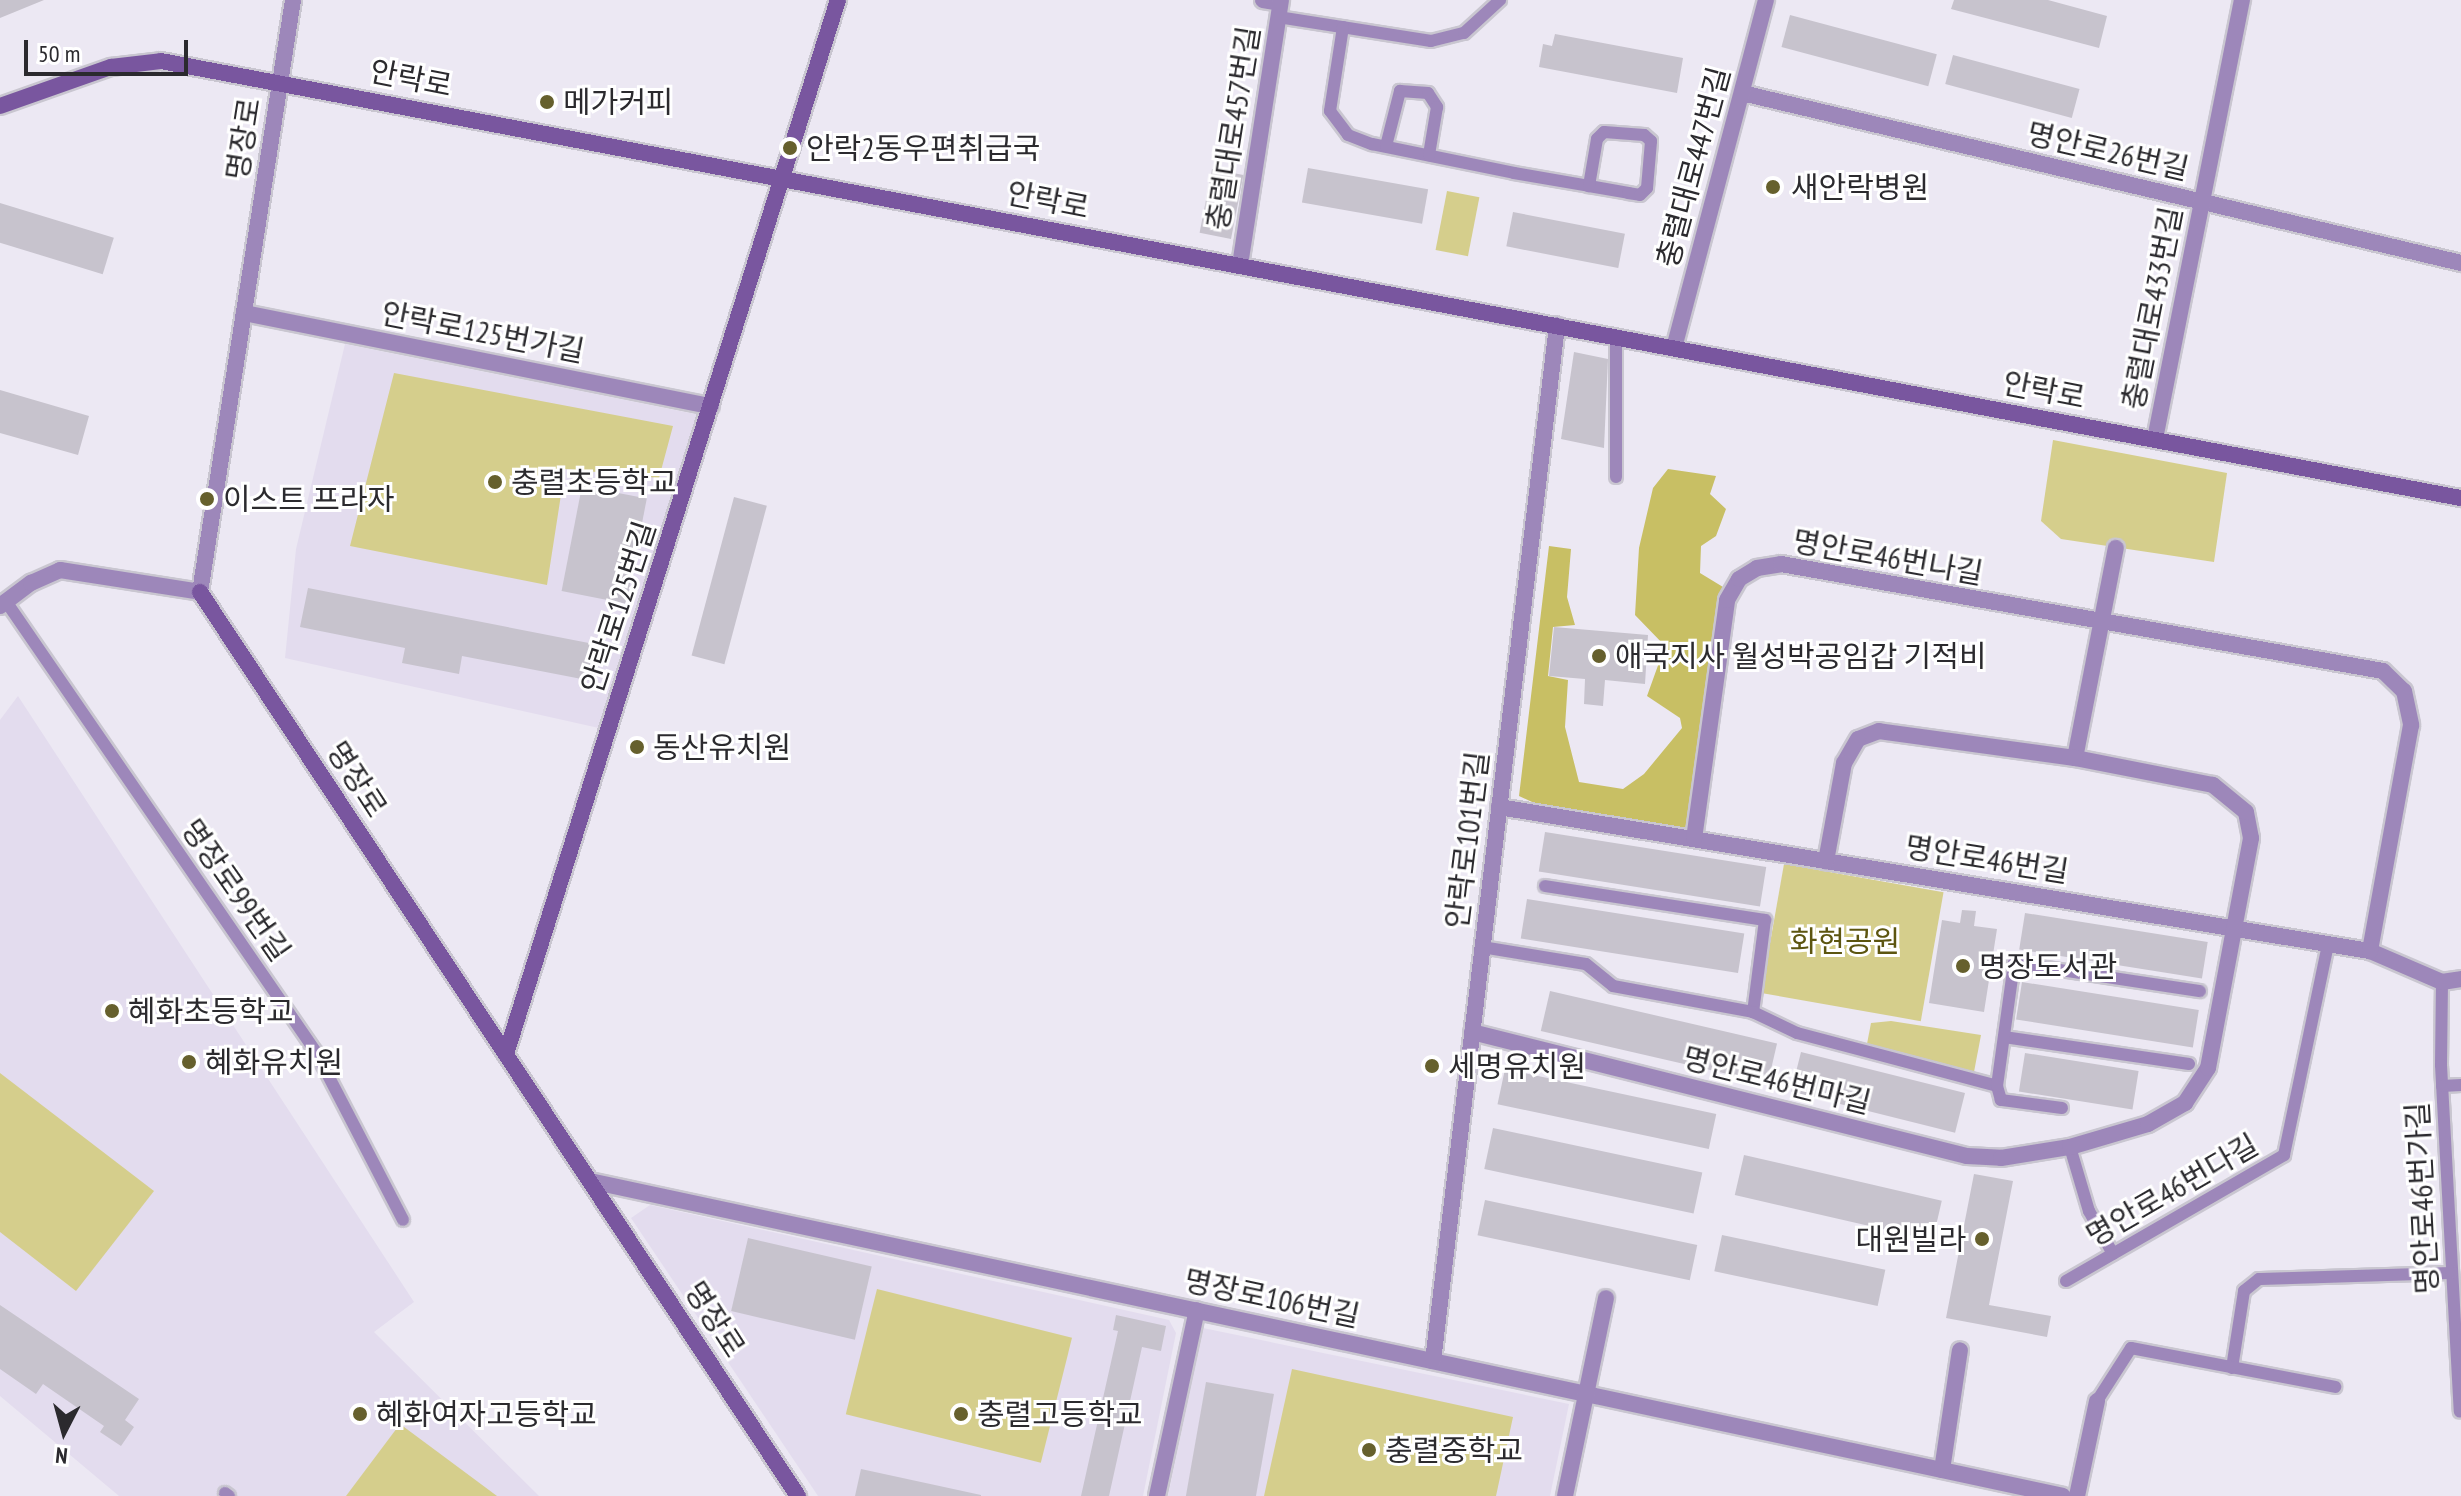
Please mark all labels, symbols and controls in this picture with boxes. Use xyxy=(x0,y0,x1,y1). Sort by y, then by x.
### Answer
street label: 충렬대로457번길 xyxy=(1199,23,1267,233)
scale bar xyxy=(28,24,192,74)
text: 50 m xyxy=(38,38,80,69)
street label: 안락로 xyxy=(367,52,455,104)
street label: 충렬대로447번길 xyxy=(1649,63,1737,271)
place label: 메가커피 xyxy=(563,84,673,120)
marker: 메가커피 xyxy=(538,93,556,111)
street label: 명장로 xyxy=(219,95,267,183)
street label: 명안로26번길 xyxy=(2024,115,2192,187)
place label: 안락2동우편취급국 xyxy=(806,130,1040,166)
marker: 안락2동우편취급국 xyxy=(781,139,799,157)
place label: 새안락병원 xyxy=(1791,169,1929,205)
street label: 안락로 xyxy=(1004,174,1092,226)
marker: 새안락병원 xyxy=(1762,176,1784,198)
street label: 충렬대로433번길 xyxy=(2115,203,2189,413)
street label: 안락로125번가길 xyxy=(378,295,588,369)
street label: 안락로 xyxy=(2000,364,2088,416)
place label: 충렬초등학교 xyxy=(511,464,677,500)
marker: 충렬초등학교 xyxy=(486,473,504,491)
place label: 이스트 프라자 xyxy=(223,481,395,517)
marker: 이스트 프라자 xyxy=(198,490,216,508)
street label: 안락로125번길 xyxy=(573,517,663,697)
street label: 명안로46번나길 xyxy=(1790,523,1986,591)
place label: 애국지사 월성박공임갑 기적비 xyxy=(1615,638,1987,674)
marker: 애국지사 월성박공임갑 기적비 xyxy=(1590,647,1608,665)
place label: 동산유치원 xyxy=(653,729,791,765)
street label: 명장로 xyxy=(319,734,395,824)
marker: 동산유치원 xyxy=(628,738,646,756)
street label: 안락로101번길 xyxy=(1438,749,1496,931)
street label: 명장로99번길 xyxy=(174,812,298,968)
street label: 명안로46번길 xyxy=(1903,828,2071,890)
park label: 화현공원 xyxy=(1790,923,1900,959)
place label: 명장도서관 xyxy=(1979,948,2117,984)
marker: 명장도서관 xyxy=(1954,957,1972,975)
place label: 혜화초등학교 xyxy=(128,993,294,1029)
marker: 혜화초등학교 xyxy=(103,1002,121,1020)
street label: 명안로46번마길 xyxy=(1679,1039,1875,1121)
place label: 혜화유치원 xyxy=(205,1044,343,1080)
place label: 세명유치원 xyxy=(1448,1048,1586,1084)
marker: 혜화유치원 xyxy=(180,1053,198,1071)
marker: 세명유치원 xyxy=(1423,1057,1441,1075)
street label: 명안로46번가길 xyxy=(2399,1101,2445,1295)
street label: 명안로46번다길 xyxy=(2080,1126,2264,1254)
place label: 대원빌라 xyxy=(1856,1221,1966,1257)
marker: 대원빌라 xyxy=(1973,1230,1991,1248)
street label: 명장로106번길 xyxy=(1181,1262,1363,1334)
street label: 명장로 xyxy=(677,1274,753,1364)
north arrow xyxy=(24,1392,104,1472)
place label: 혜화여자고등학교 xyxy=(376,1396,597,1432)
place label: 충렬고등학교 xyxy=(977,1396,1143,1432)
marker: 혜화여자고등학교 xyxy=(351,1405,369,1423)
marker: 충렬고등학교 xyxy=(952,1405,970,1423)
place label: 충렬중학교 xyxy=(1385,1432,1523,1468)
text: N xyxy=(54,1441,69,1470)
marker: 충렬중학교 xyxy=(1360,1441,1378,1459)

